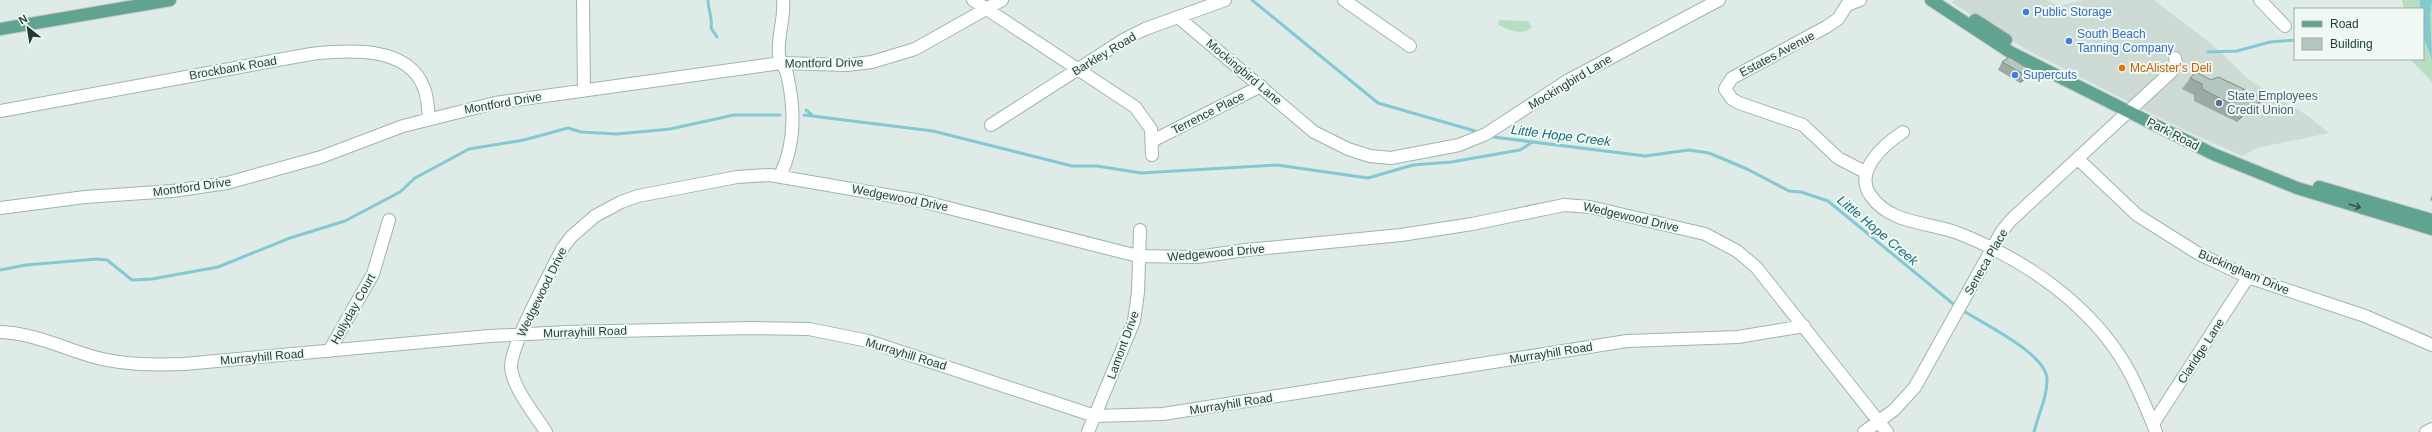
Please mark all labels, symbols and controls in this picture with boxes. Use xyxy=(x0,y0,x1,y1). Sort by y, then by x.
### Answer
place label: Public Storage xyxy=(2034,5,2112,19)
marker: Public Storage xyxy=(2021,7,2031,17)
north arrow xyxy=(8,8,48,48)
legend xyxy=(2294,8,2424,60)
text: N xyxy=(17,12,29,27)
text: Road xyxy=(2330,17,2359,31)
place label: South Beach Tanning Company xyxy=(2077,27,2174,55)
street label: Estates Avenue xyxy=(1737,28,1817,80)
street label: Barkley Road xyxy=(1070,29,1138,79)
street label: Mockingbird Lane xyxy=(1203,36,1285,108)
marker: South Beach Tanning Company xyxy=(2064,36,2074,46)
text: Building xyxy=(2330,37,2373,51)
street label: Mockingbird Lane xyxy=(1526,51,1614,112)
street label: Brockbank Road xyxy=(188,53,278,83)
street label: Montford Drive xyxy=(785,55,864,71)
place label: McAlister's Deli xyxy=(2130,61,2212,75)
marker: McAlister's Deli xyxy=(2117,63,2127,73)
place label: Supercuts xyxy=(2023,68,2077,82)
marker: Supercuts xyxy=(2010,70,2020,80)
street label: Terrence Place xyxy=(1169,88,1247,137)
street label: Montford Drive xyxy=(463,89,543,117)
place label: State Employees Credit Union xyxy=(2227,89,2318,117)
marker: State Employees Credit Union xyxy=(2214,98,2224,108)
street label: Park Road xyxy=(2145,115,2201,153)
water label: Little Hope Creek xyxy=(1510,122,1613,149)
street label: Montford Drive xyxy=(152,175,232,199)
street label: Wedgewood Drive xyxy=(851,182,950,214)
water label: Little Hope Creek xyxy=(1834,192,1922,269)
street label: Wedgewood Drive xyxy=(1582,199,1681,235)
one-way arrow xyxy=(2348,203,2361,210)
street label: Seneca Place xyxy=(1961,226,2011,298)
street label: Wedgewood Drive xyxy=(1167,242,1266,264)
street label: Wedgewood Drive xyxy=(514,245,570,339)
street label: Buckingham Drive xyxy=(2196,247,2292,298)
street label: Hollyday Court xyxy=(328,271,379,347)
street label: Lamont Drive xyxy=(1104,309,1142,381)
street label: Claridge Lane xyxy=(2175,316,2227,386)
street label: Murrayhill Road xyxy=(543,324,627,340)
street label: Murrayhill Road xyxy=(864,335,948,373)
street label: Murrayhill Road xyxy=(1508,340,1594,366)
street label: Murrayhill Road xyxy=(220,346,304,368)
street label: Murrayhill Road xyxy=(1188,391,1274,417)

